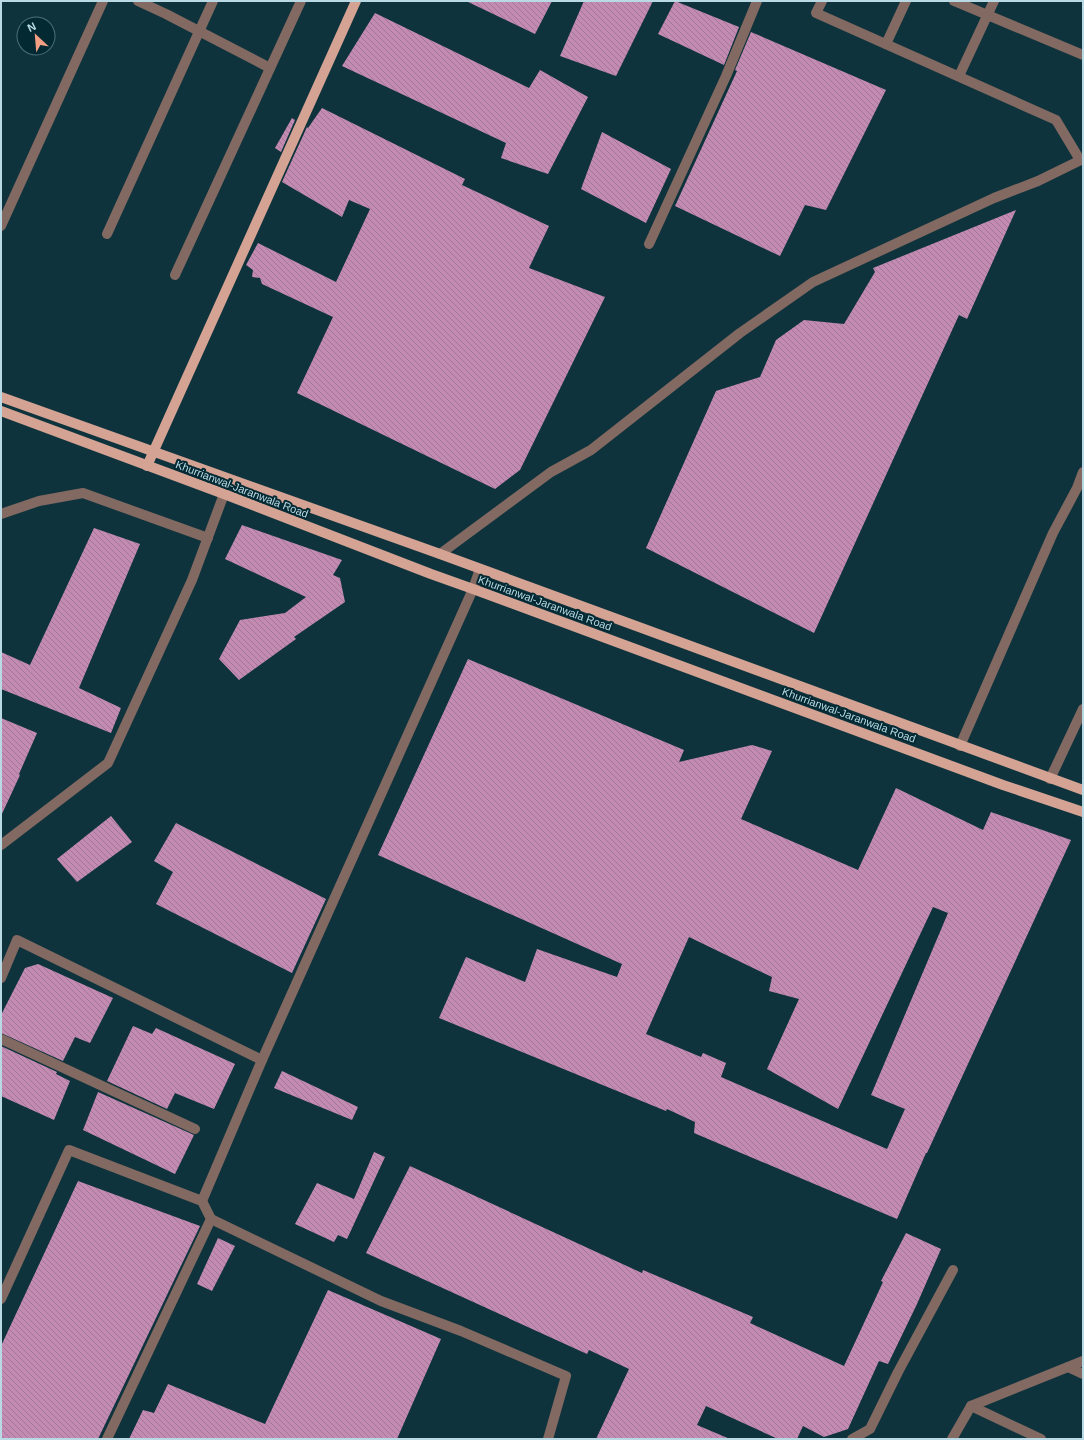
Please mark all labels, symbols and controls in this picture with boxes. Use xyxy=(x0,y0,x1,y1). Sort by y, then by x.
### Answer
north arrow xyxy=(16,16,56,56)
text: N xyxy=(25,20,38,34)
street label: Khurrianwal-Jaranwala Road xyxy=(174,458,310,520)
street label: Khurrianwal-Jaranwala Road xyxy=(477,573,613,633)
street label: Khurrianwal-Jaranwala Road xyxy=(781,685,917,745)

